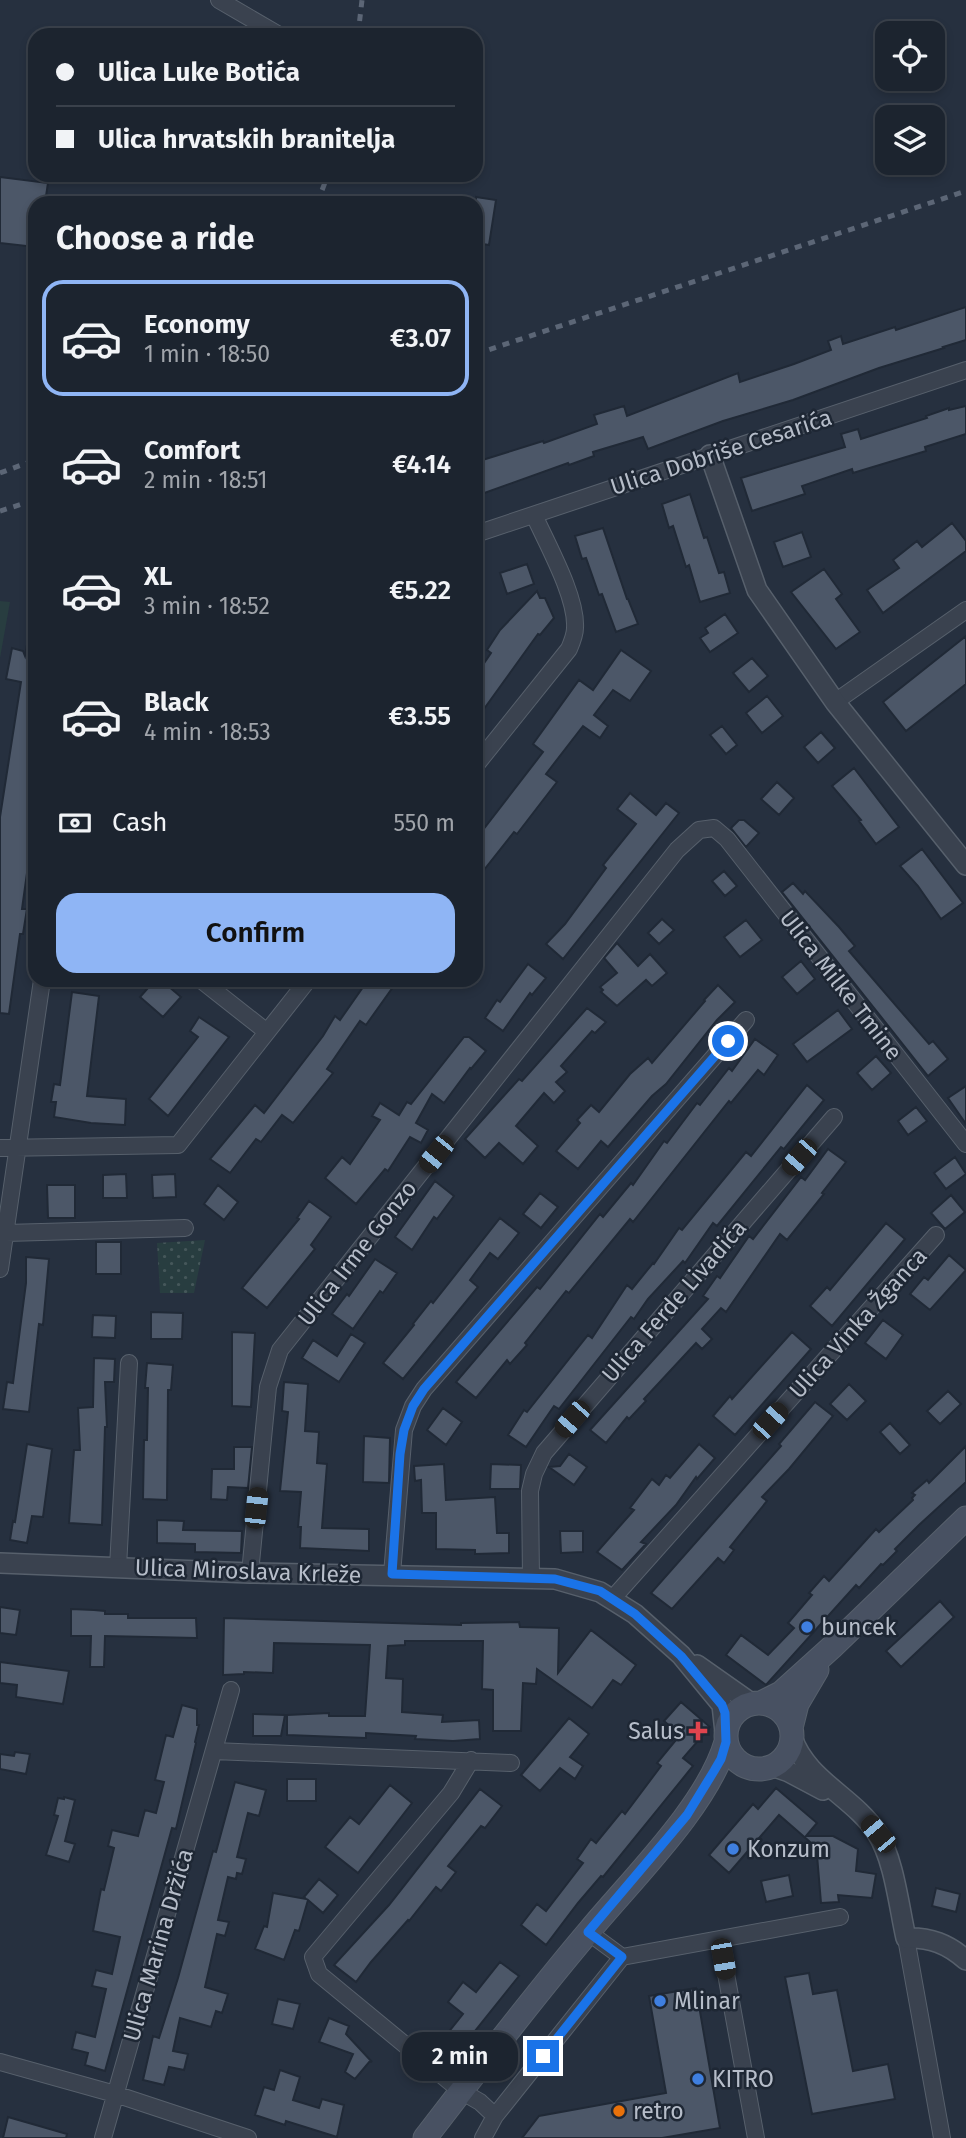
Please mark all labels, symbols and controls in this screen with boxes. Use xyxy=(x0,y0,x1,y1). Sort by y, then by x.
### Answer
map controls xyxy=(875,21,945,175)
button: locate xyxy=(875,21,945,91)
text: Ulica Luke Botića xyxy=(98,57,300,88)
button: layers xyxy=(875,105,945,175)
text: Ulica hrvatskih branitelja xyxy=(98,124,395,155)
text: Choose a ride xyxy=(56,219,254,257)
icon: car xyxy=(60,307,123,370)
text: Economy xyxy=(144,309,250,340)
text: €3.07 xyxy=(390,323,451,354)
text: 1 min · 18:50 xyxy=(144,340,270,368)
street label: Ulica Dobriše Cesarića xyxy=(607,403,835,501)
icon: car xyxy=(60,433,123,496)
text: Comfort xyxy=(144,435,240,466)
text: €4.14 xyxy=(392,449,451,480)
text: 2 min · 18:51 xyxy=(144,466,267,494)
icon: car xyxy=(60,559,123,622)
text: XL xyxy=(144,561,172,592)
text: €5.22 xyxy=(389,575,451,606)
text: 3 min · 18:52 xyxy=(144,592,270,620)
icon: car xyxy=(60,685,123,748)
text: Black xyxy=(144,687,209,718)
text: €3.55 xyxy=(389,701,451,732)
text: 4 min · 18:53 xyxy=(144,718,271,746)
icon: cash xyxy=(56,804,94,842)
text: Cash xyxy=(112,807,168,838)
text: 550 m xyxy=(393,809,455,837)
button: Confirm xyxy=(56,893,455,973)
street label: Ulica Milke Tmine xyxy=(774,904,908,1066)
route start xyxy=(712,1025,744,1057)
car xyxy=(415,1131,458,1177)
car xyxy=(778,1134,821,1180)
street label: Ulica Irme Gonzo xyxy=(292,1175,422,1331)
street label: Ulica Ferde Livadića xyxy=(596,1214,752,1388)
street label: Ulica Vinka Žganca xyxy=(783,1242,933,1404)
car xyxy=(551,1396,594,1442)
car xyxy=(749,1398,792,1444)
car xyxy=(244,1486,269,1530)
street label: Ulica Miroslava Krleže xyxy=(134,1553,362,1589)
place label: buncek xyxy=(821,1613,897,1641)
marker: buncek xyxy=(799,1619,815,1635)
place label: Salus xyxy=(628,1717,684,1745)
marker: Salus xyxy=(690,1723,706,1739)
car xyxy=(857,1811,900,1857)
place label: Konzum xyxy=(747,1835,830,1863)
marker: Konzum xyxy=(725,1841,741,1857)
street label: Ulica Marina Držića xyxy=(117,1846,199,2044)
car xyxy=(710,1936,737,1982)
place label: Mlinar xyxy=(674,1987,740,2015)
marker: Mlinar xyxy=(652,1993,668,2009)
callout: 2 min xyxy=(403,2032,518,2080)
route end xyxy=(527,2040,559,2072)
text: 2 min xyxy=(432,2042,488,2070)
place label: KITRO xyxy=(712,2065,774,2093)
marker: KITRO xyxy=(690,2071,706,2087)
place label: retro xyxy=(633,2097,684,2125)
marker: retro xyxy=(611,2103,627,2119)

